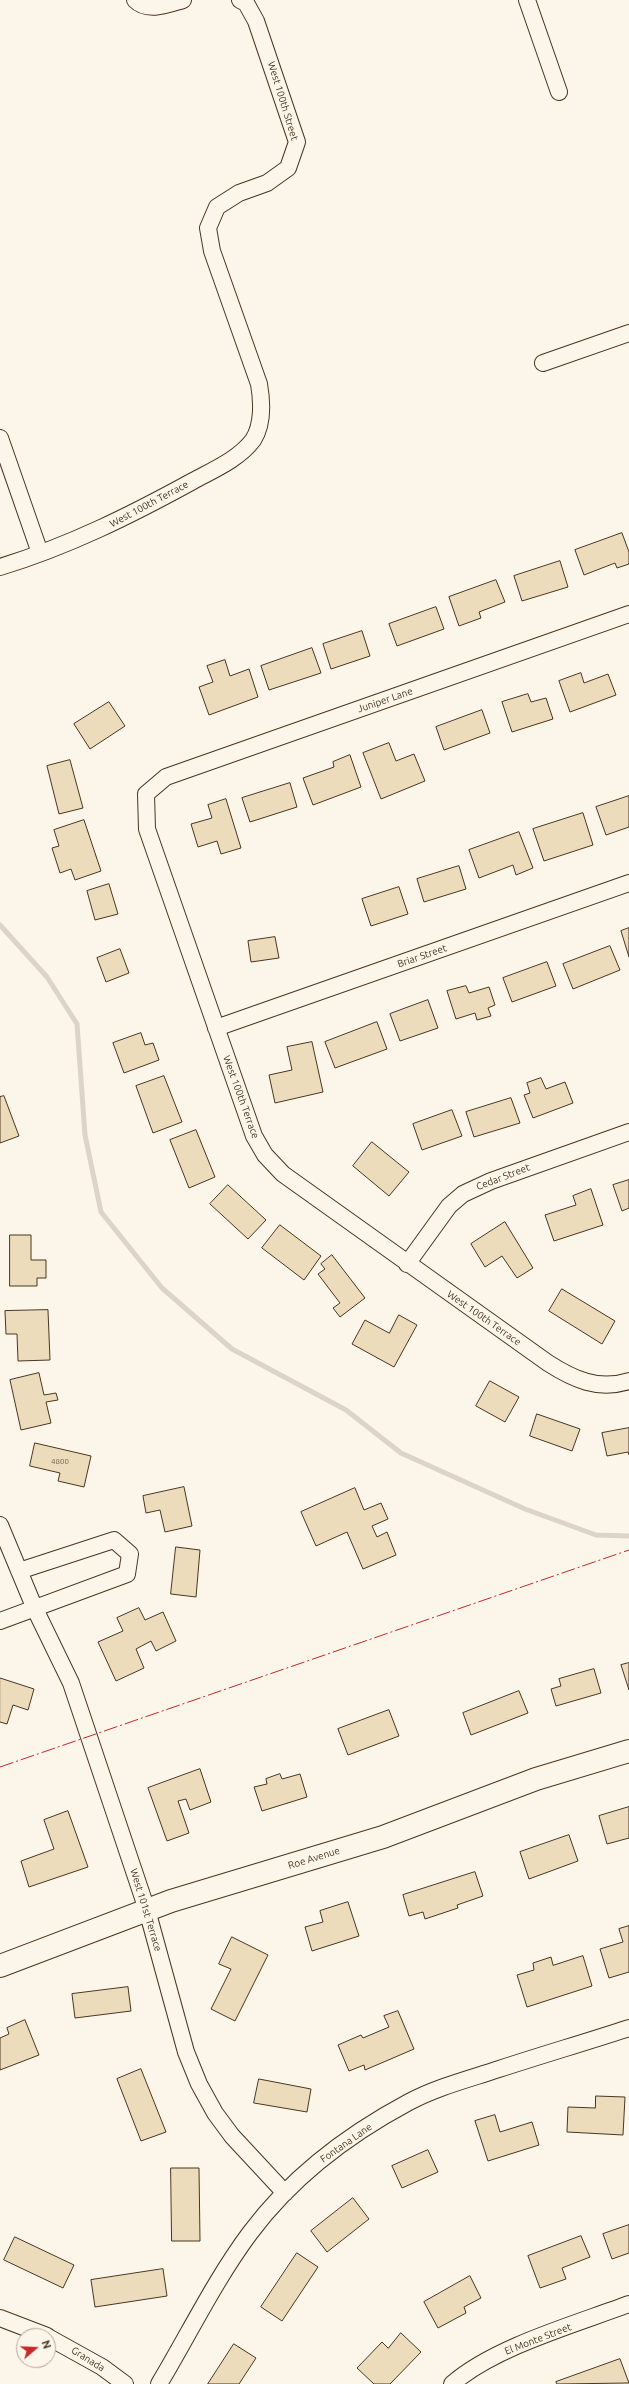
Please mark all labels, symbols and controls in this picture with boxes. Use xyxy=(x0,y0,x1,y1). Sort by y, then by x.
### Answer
street label: West 100th Street xyxy=(265,60,301,142)
street label: West 100th Terrace xyxy=(108,478,190,530)
street label: Juniper Lane xyxy=(356,685,414,715)
street label: Briar Street xyxy=(396,942,448,970)
street label: West 100th Terrace xyxy=(220,1054,262,1140)
street label: Cedar Street xyxy=(474,1161,532,1193)
street label: West 100th Terrace xyxy=(445,1288,523,1348)
house number: 4800 xyxy=(51,1456,69,1466)
street label: Roe Avenue xyxy=(287,1844,341,1872)
street label: West 101st Terrace xyxy=(128,1867,164,1953)
street label: Fontana Lane xyxy=(318,2121,374,2165)
street label: El Monte Street xyxy=(503,2321,573,2357)
north arrow xyxy=(16,2328,56,2368)
text: N xyxy=(39,2339,53,2350)
street label: Granada xyxy=(69,2344,107,2374)

